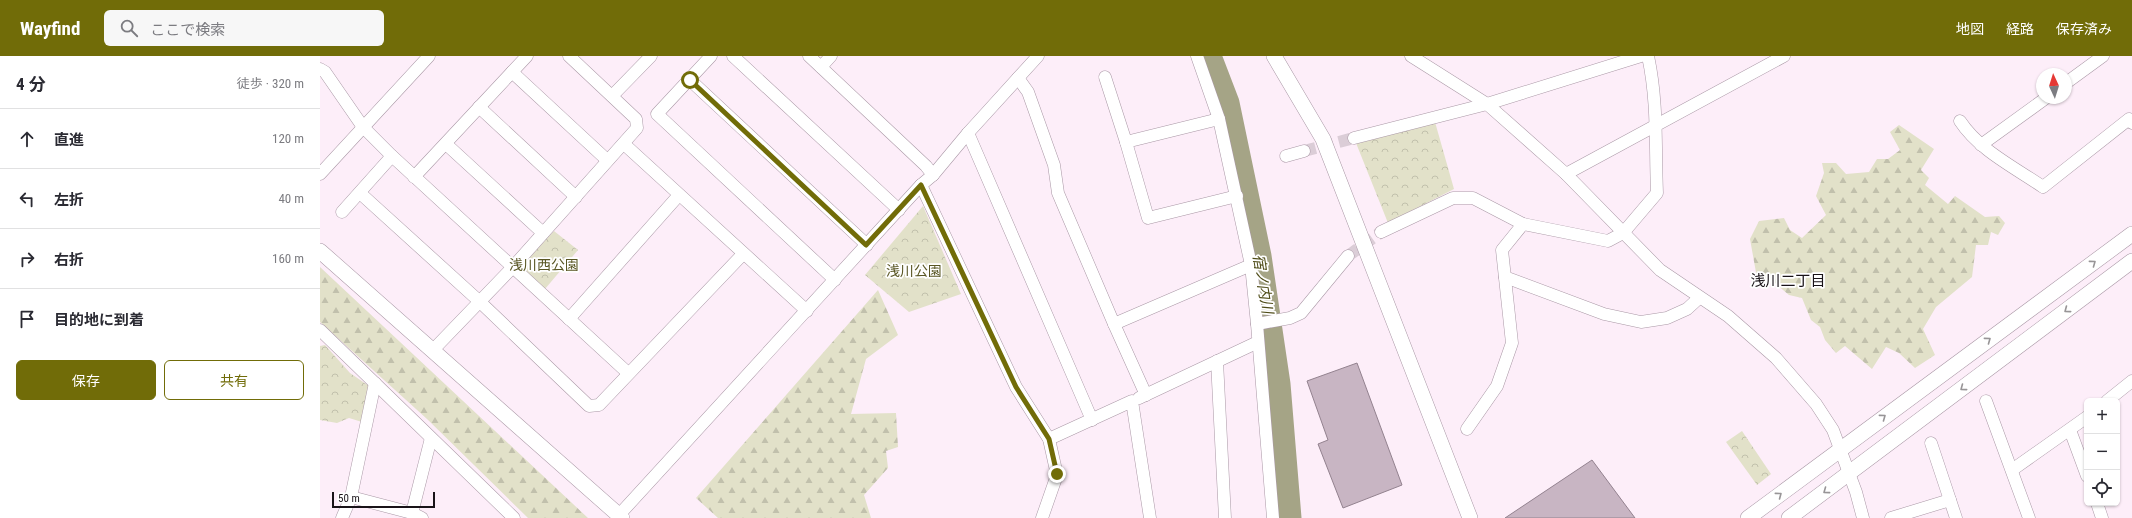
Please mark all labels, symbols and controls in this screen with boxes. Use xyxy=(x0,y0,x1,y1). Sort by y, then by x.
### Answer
search box xyxy=(104,10,384,46)
text: Wayfind xyxy=(20,17,80,40)
icon: search xyxy=(118,17,140,39)
text: ここで検索 xyxy=(150,21,225,39)
text: 地図 xyxy=(1956,21,1984,37)
text: 経路 xyxy=(2006,21,2034,37)
text: 保存済み xyxy=(2056,21,2112,37)
north arrow xyxy=(2036,68,2072,104)
route start xyxy=(681,71,699,89)
text: 4 分 xyxy=(16,74,46,94)
text: 徒歩 · 320 m xyxy=(237,76,304,91)
icon: ahead xyxy=(16,128,38,150)
text: 直進 xyxy=(54,131,84,149)
text: 120 m xyxy=(272,131,304,146)
icon: left xyxy=(16,188,38,210)
text: 左折 xyxy=(54,191,84,209)
text: 40 m xyxy=(278,191,304,206)
icon: right xyxy=(16,248,38,270)
text: 右折 xyxy=(54,251,84,269)
text: 160 m xyxy=(272,251,304,266)
water label: 宿ノ内川 xyxy=(1249,253,1277,317)
park label: 浅川西公園 xyxy=(509,257,579,273)
one-way arrow xyxy=(2088,261,2095,268)
park label: 浅川公園 xyxy=(886,263,942,279)
district label: 浅川二丁目 xyxy=(1750,272,1826,290)
one-way arrow xyxy=(2065,305,2072,312)
icon: arrive xyxy=(16,308,38,330)
text: 目的地に到着 xyxy=(54,311,144,329)
one-way arrow xyxy=(1984,337,1991,345)
button: 保存 xyxy=(16,360,156,400)
button: 共有 xyxy=(164,360,304,400)
one-way arrow xyxy=(1961,383,1968,390)
map controls xyxy=(2084,398,2120,506)
button: + xyxy=(2084,398,2120,434)
one-way arrow xyxy=(1879,415,1886,422)
button: − xyxy=(2084,434,2120,470)
route end xyxy=(1048,465,1066,483)
button: locate xyxy=(2084,470,2120,506)
one-way arrow xyxy=(1823,486,1830,493)
scale bar xyxy=(332,490,435,509)
text: 50 m xyxy=(338,492,360,505)
one-way arrow xyxy=(1775,492,1782,500)

